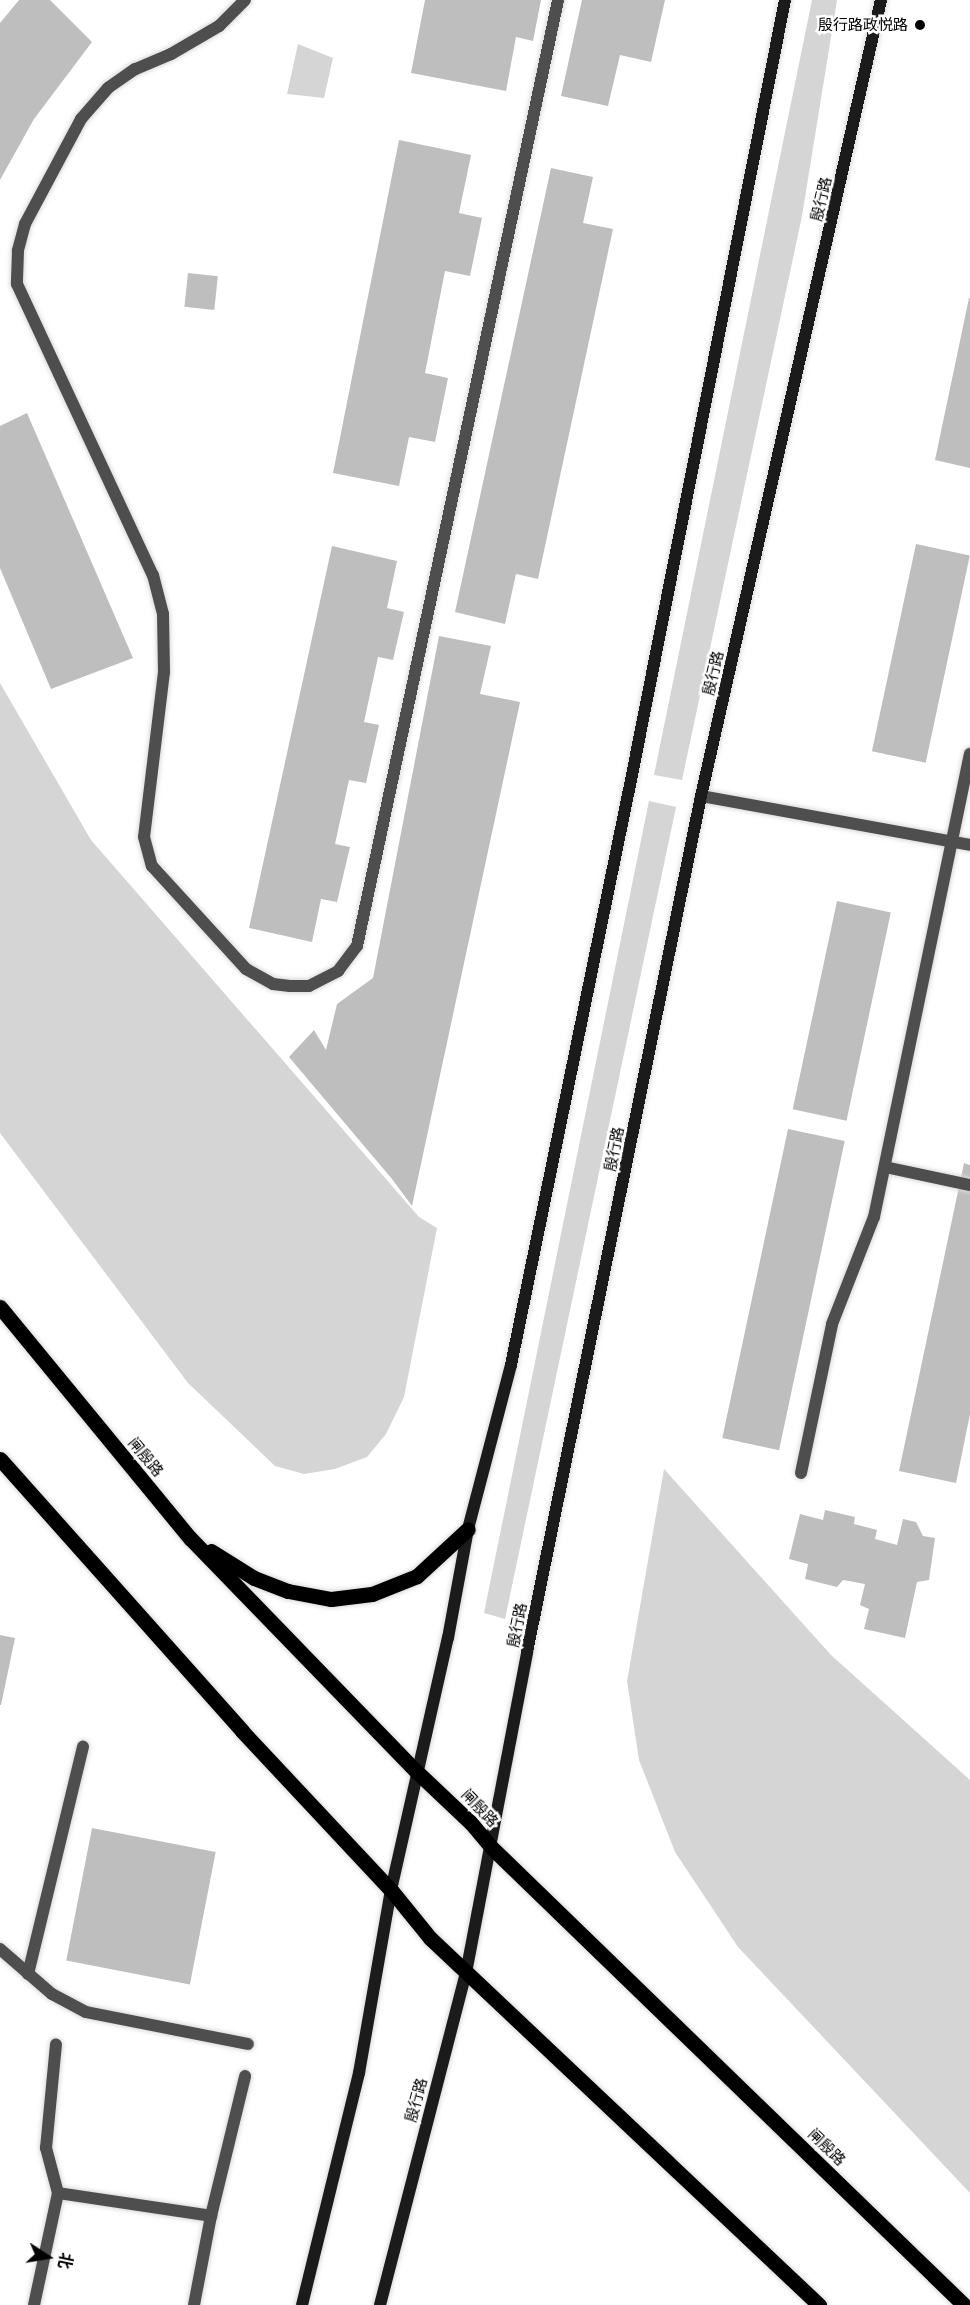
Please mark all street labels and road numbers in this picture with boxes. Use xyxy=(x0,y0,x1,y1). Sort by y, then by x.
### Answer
street label: 殷行路 xyxy=(807,175,835,223)
street label: 殷行路 xyxy=(699,649,727,697)
street label: 殷行路 xyxy=(601,1125,627,1173)
street label: 闸殷路 xyxy=(125,1434,167,1480)
street label: 殷行路 xyxy=(504,1601,530,1649)
street label: 闸殷路 xyxy=(458,1786,502,1830)
street label: 殷行路 xyxy=(401,2076,431,2124)
street label: 闸殷路 xyxy=(805,2125,849,2169)

